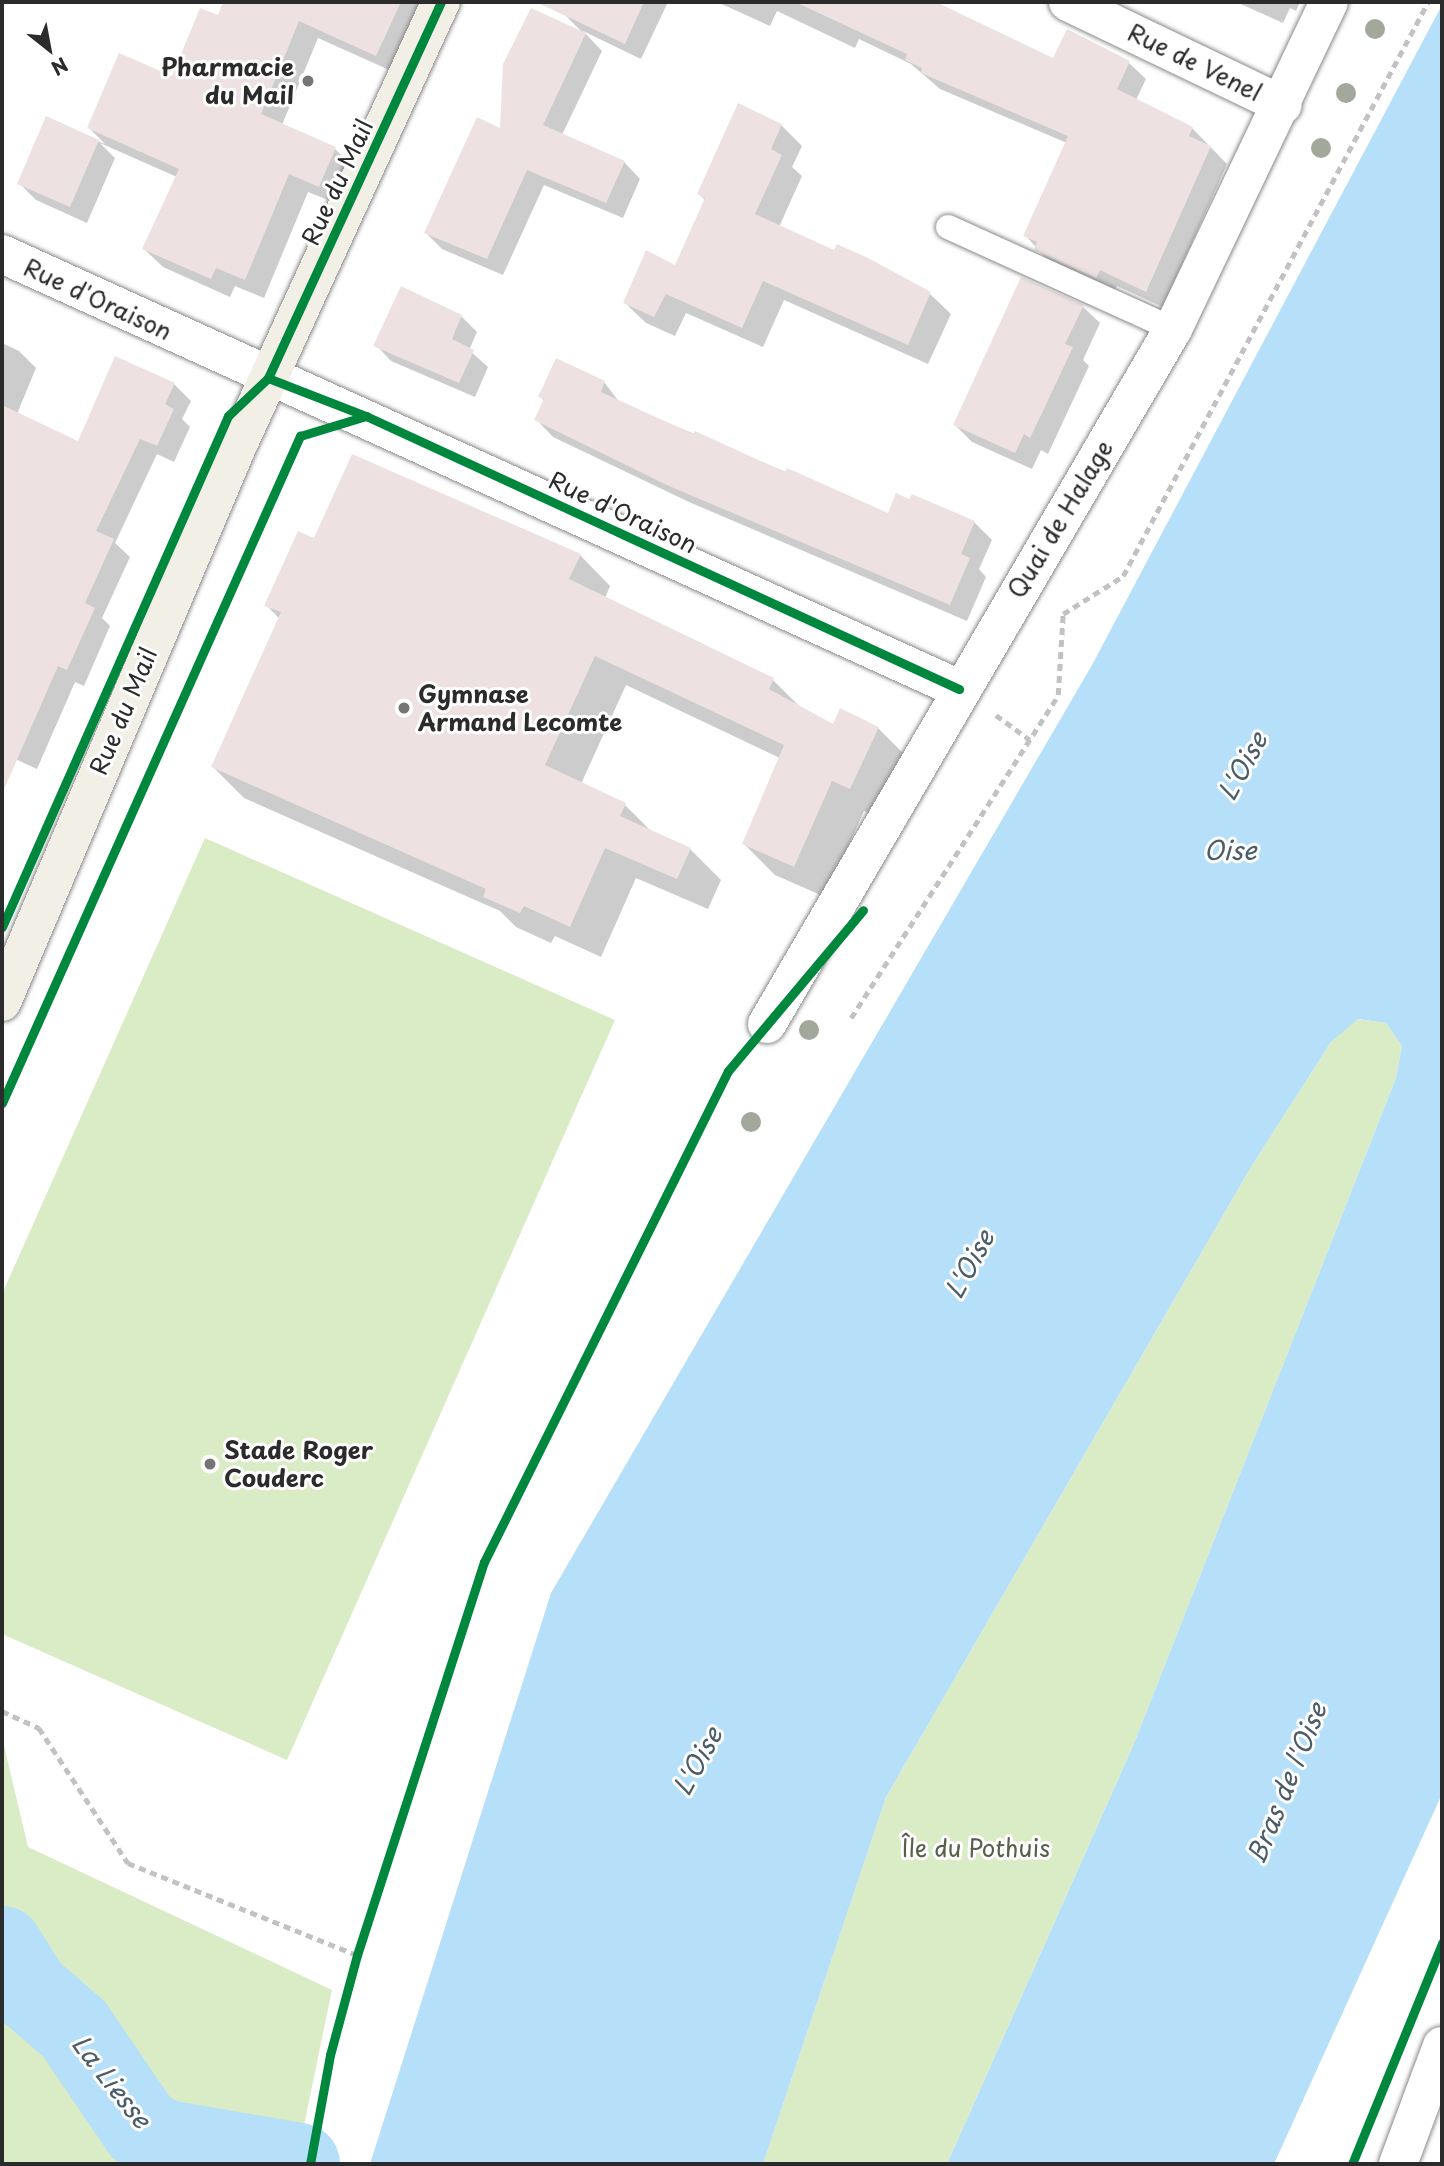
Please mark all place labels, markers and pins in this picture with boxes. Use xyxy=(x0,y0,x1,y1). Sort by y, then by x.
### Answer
place label: Pharmacie du Mail xyxy=(161,53,294,109)
marker: Pharmacie du Mail xyxy=(300,73,316,89)
place label: Gymnase Armand Lecomte xyxy=(418,680,624,736)
marker: Gymnase Armand Lecomte xyxy=(396,700,412,716)
place label: Stade Roger Couderc xyxy=(224,1436,373,1492)
marker: Stade Roger Couderc xyxy=(202,1456,218,1472)

